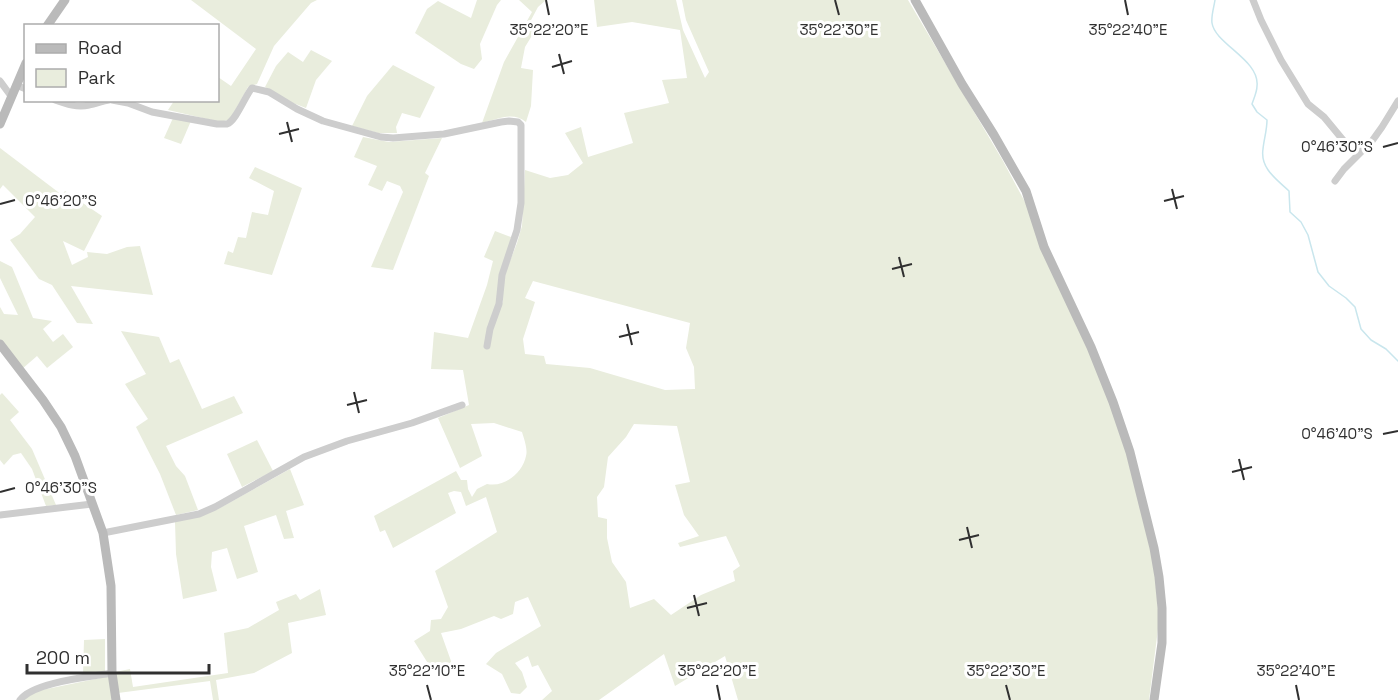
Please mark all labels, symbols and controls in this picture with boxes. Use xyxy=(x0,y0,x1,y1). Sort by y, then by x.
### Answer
text: 35°22'20"E xyxy=(509,20,589,39)
text: 35°22'30"E xyxy=(799,20,879,39)
text: 35°22'40"E xyxy=(1089,20,1167,39)
legend xyxy=(24,24,219,102)
text: Road xyxy=(78,36,122,59)
text: Park xyxy=(78,66,116,89)
text: 0°46'30"S xyxy=(1301,137,1373,156)
text: 0°46'20"S xyxy=(25,191,97,210)
text: 0°46'40"S xyxy=(1301,424,1373,443)
text: 0°46'30"S xyxy=(25,478,97,497)
scale bar xyxy=(27,637,208,675)
text: 200 m xyxy=(36,646,90,669)
text: 35°22'10"E xyxy=(389,661,465,680)
text: 35°22'20"E xyxy=(677,661,757,680)
text: 35°22'30"E xyxy=(966,661,1046,680)
text: 35°22'40"E xyxy=(1257,661,1335,680)

